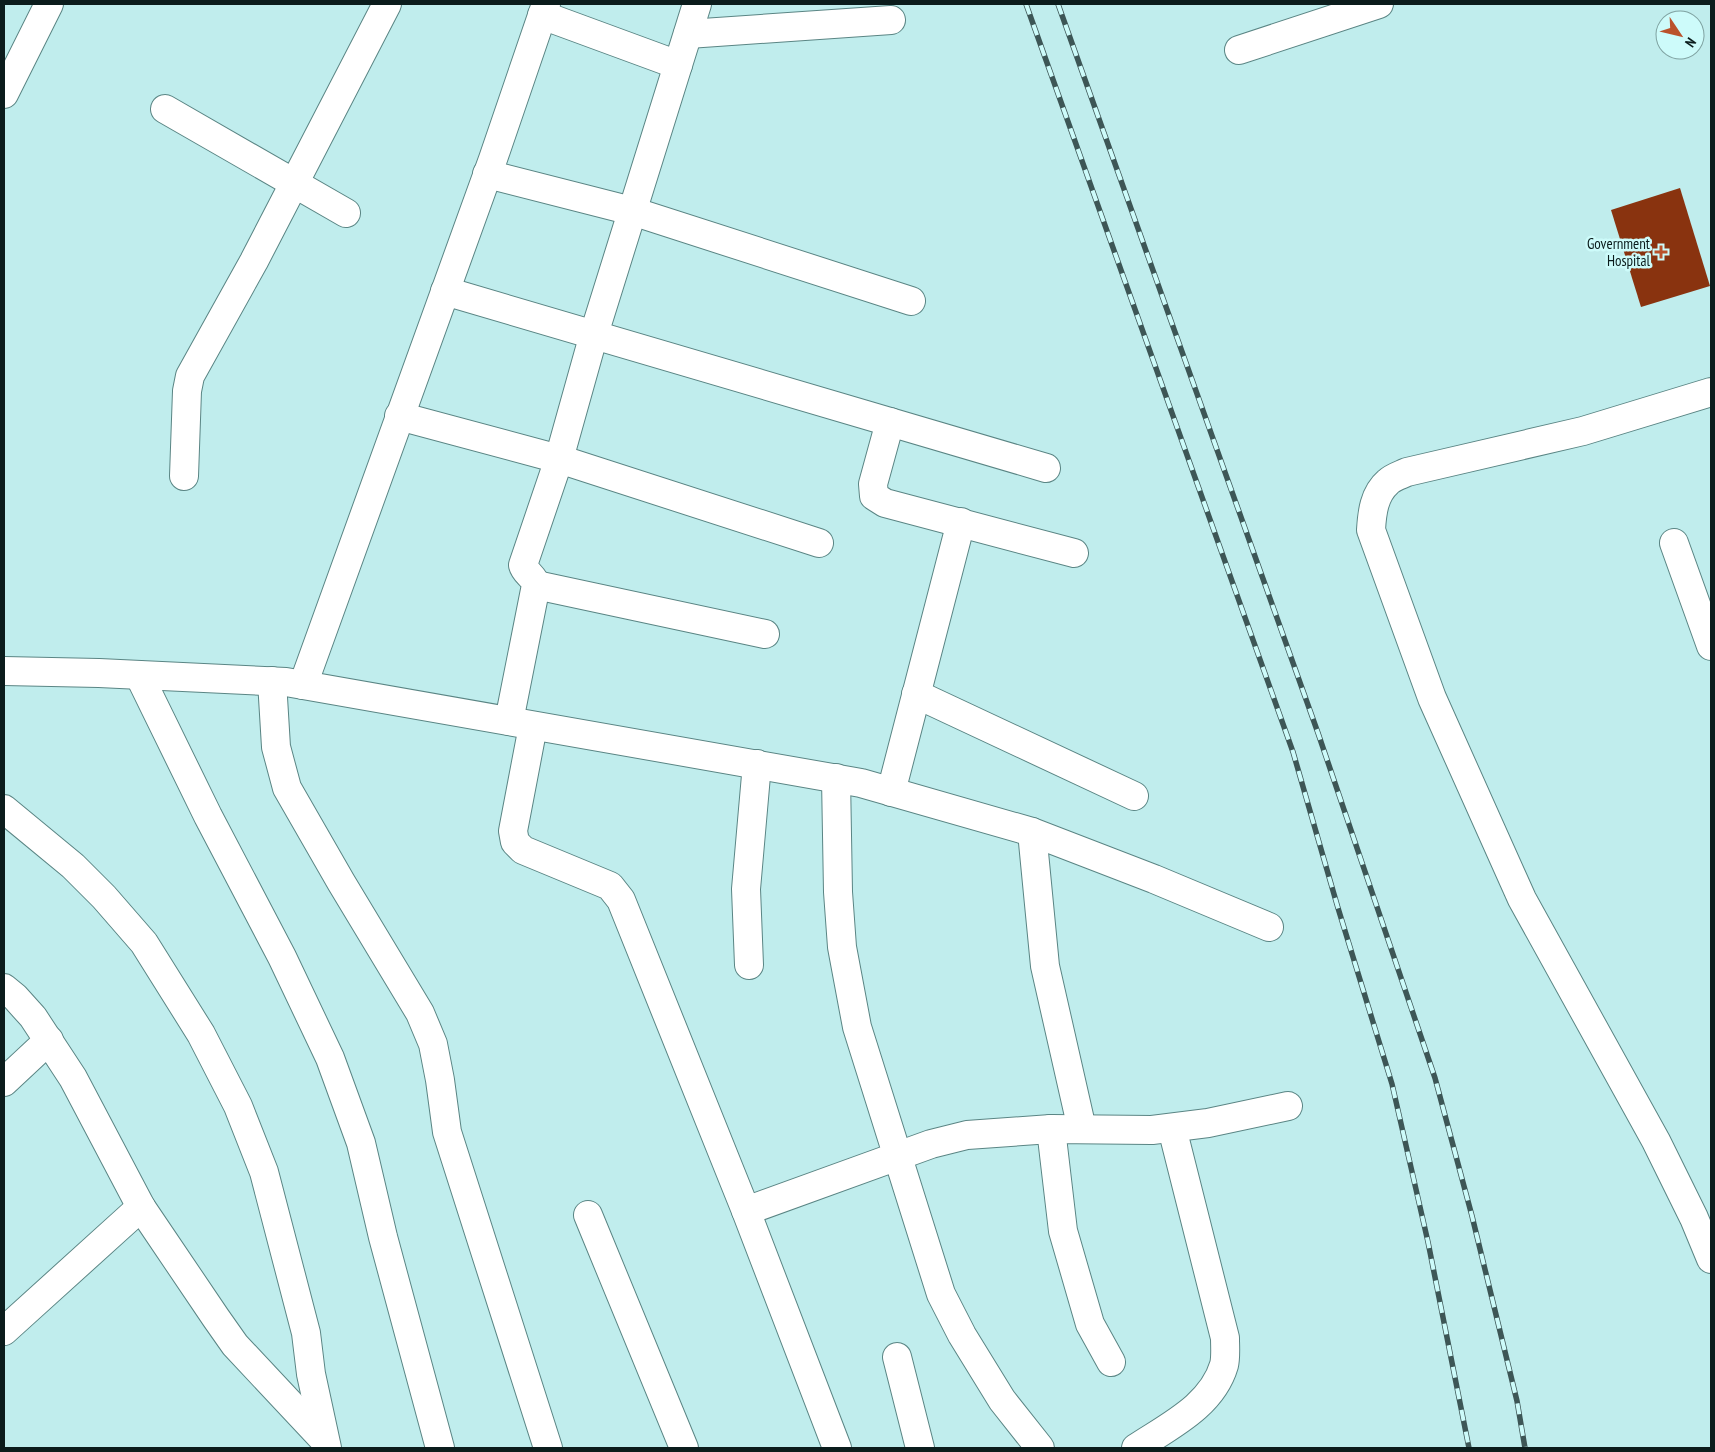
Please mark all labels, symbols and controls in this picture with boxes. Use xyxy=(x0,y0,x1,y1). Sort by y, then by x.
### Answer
north arrow xyxy=(1655,10,1705,60)
text: N xyxy=(1681,34,1700,51)
place label: Government Hospital xyxy=(1587,234,1650,270)
marker: Government Hospital xyxy=(1654,245,1668,259)

